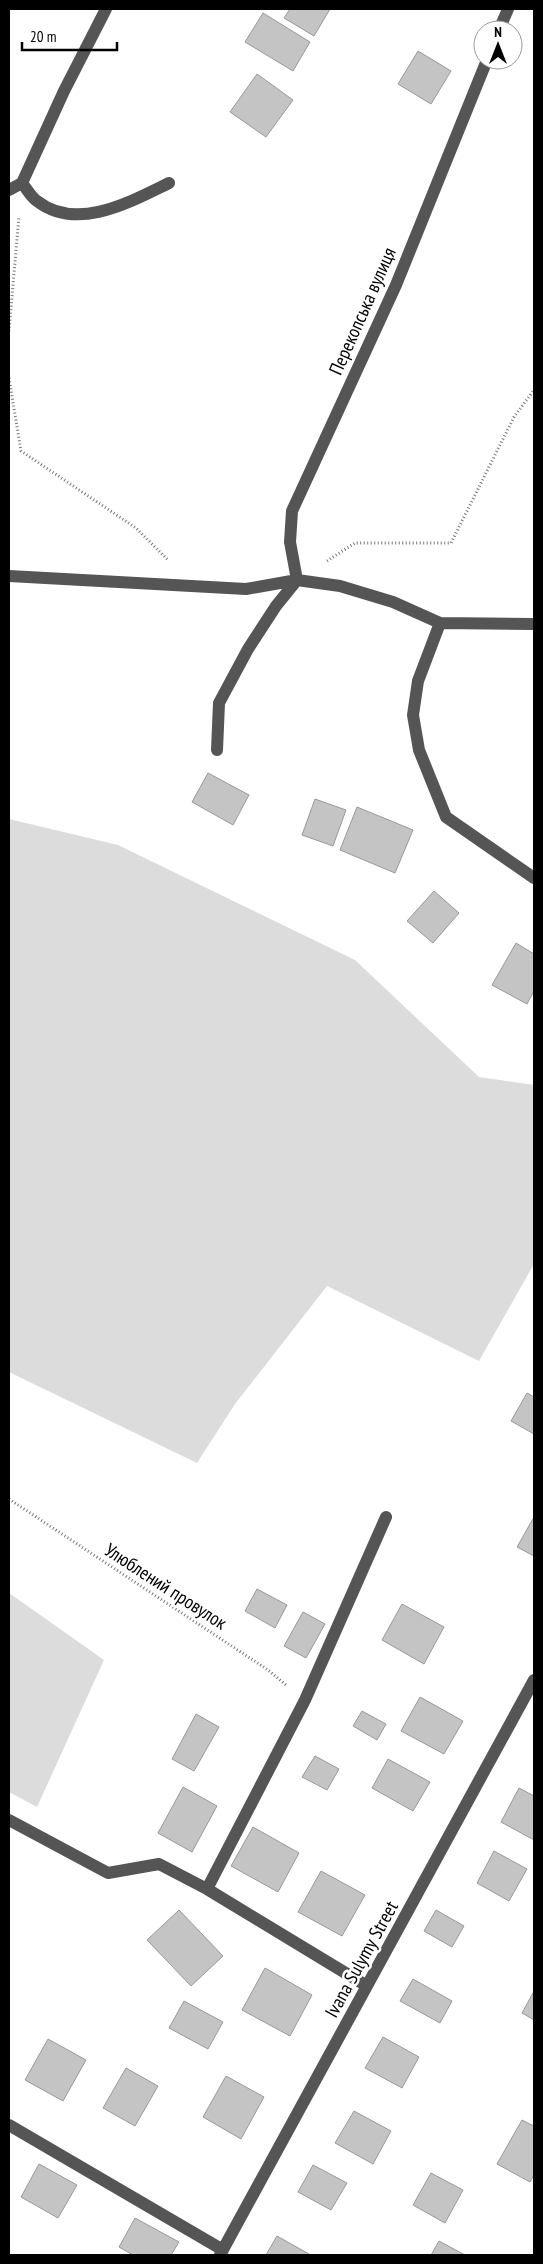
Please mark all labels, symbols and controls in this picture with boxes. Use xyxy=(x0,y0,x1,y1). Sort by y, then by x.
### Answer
scale bar xyxy=(22,20,118,52)
north arrow xyxy=(473,20,523,70)
text: N xyxy=(494,23,502,41)
text: 20 m xyxy=(30,27,56,46)
street label: Перекопська вулиця xyxy=(323,244,401,378)
street label: Улюблений провулок xyxy=(100,1537,232,1635)
street label: Ivana Sulymy Street xyxy=(319,1896,403,2022)

